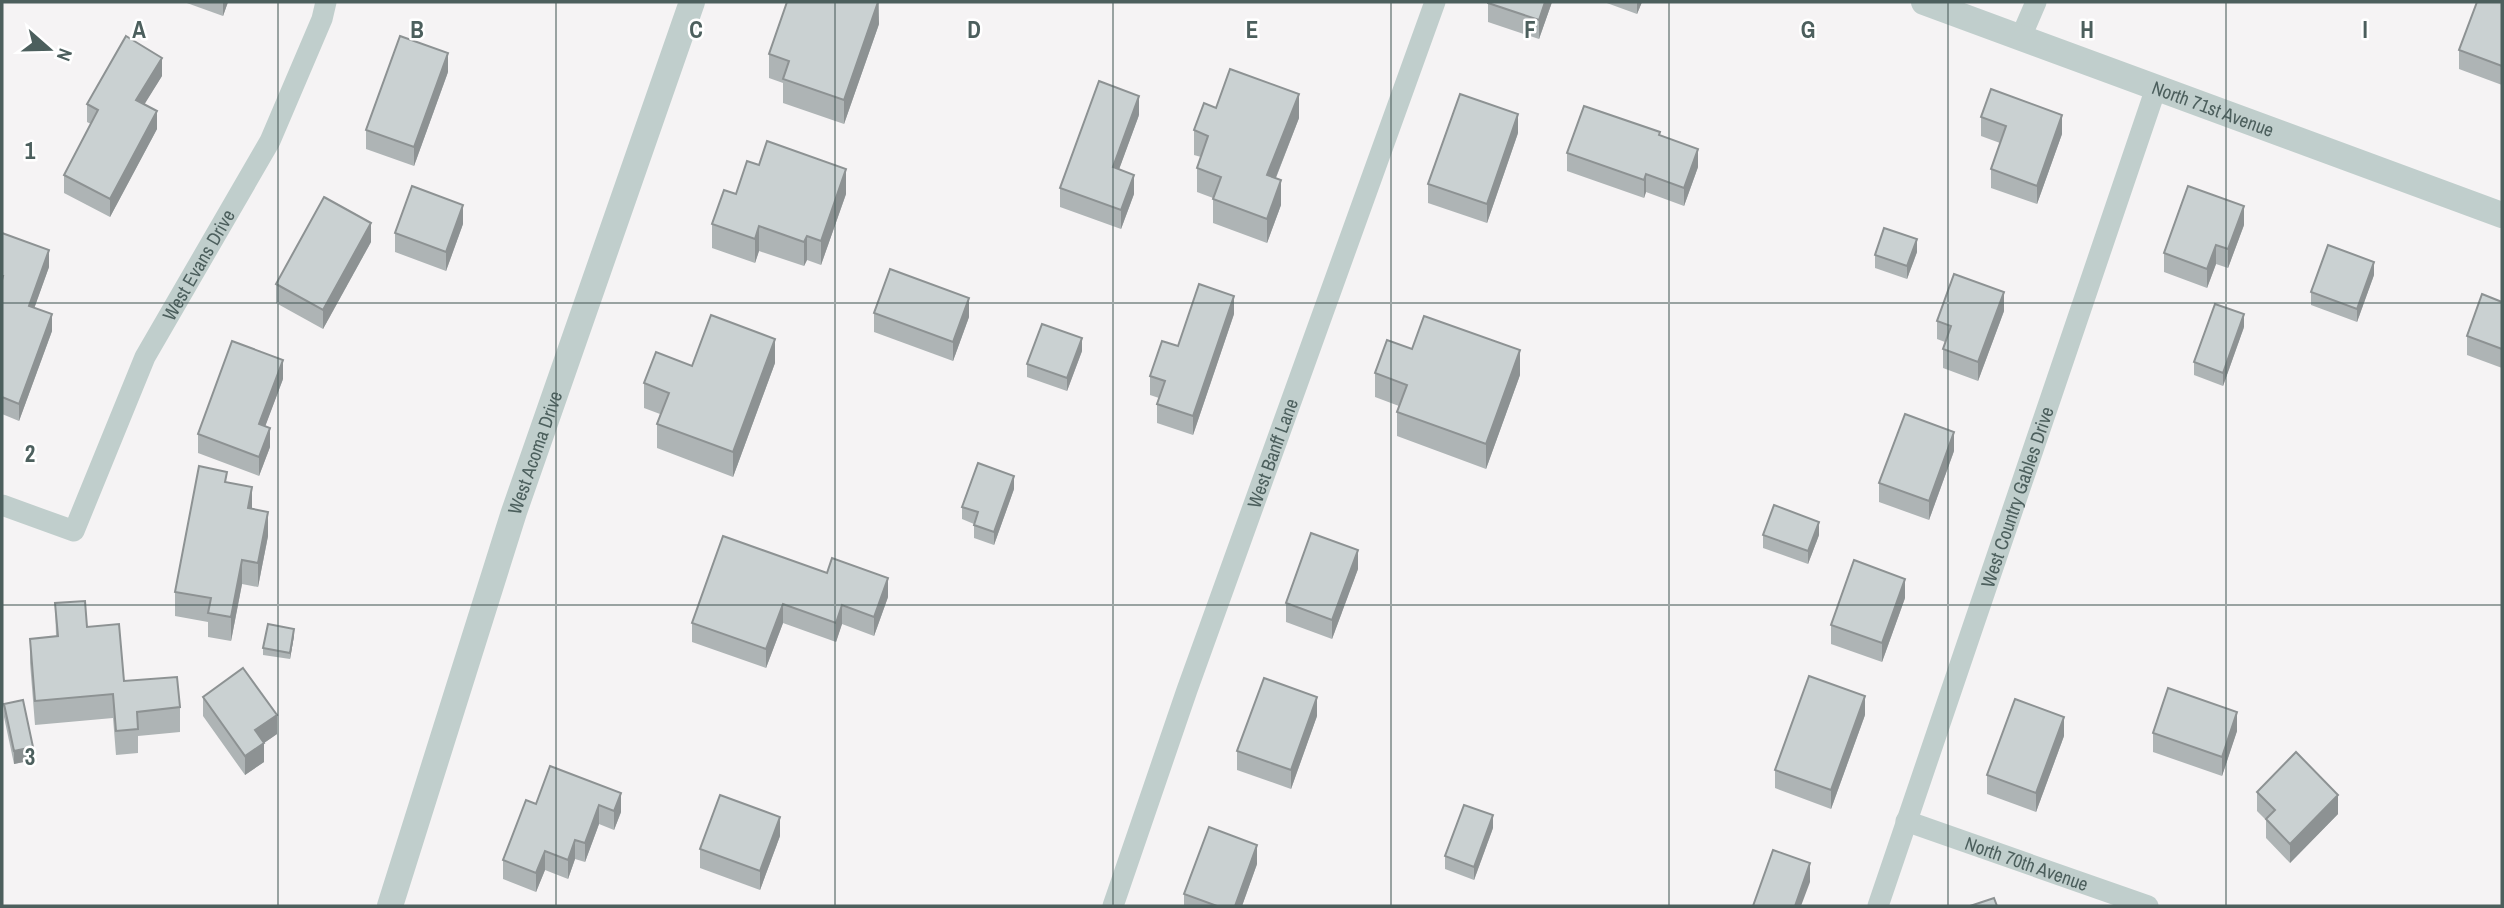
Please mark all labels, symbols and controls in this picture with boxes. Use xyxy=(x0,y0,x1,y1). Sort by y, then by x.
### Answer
north arrow xyxy=(14,14,84,84)
text: A xyxy=(132,14,146,45)
text: B xyxy=(410,14,424,45)
text: C xyxy=(689,14,703,45)
text: D xyxy=(967,14,981,45)
text: E xyxy=(1246,14,1258,45)
text: F xyxy=(1524,14,1536,45)
text: G xyxy=(1801,14,1815,45)
text: H xyxy=(2080,14,2094,45)
text: I xyxy=(2362,14,2368,45)
text: N xyxy=(51,45,79,65)
street label: North 71st Avenue xyxy=(2148,74,2278,143)
text: 1 xyxy=(25,135,36,166)
street label: West Evans Drive xyxy=(156,204,241,325)
street label: West Acoma Drive xyxy=(501,387,568,518)
street label: West Banff Lane xyxy=(1241,395,1304,512)
street label: West Country Gables Drive xyxy=(1974,403,2060,591)
text: 2 xyxy=(25,438,35,469)
text: 3 xyxy=(25,741,35,772)
street label: North 70th Avenue xyxy=(1962,830,2092,897)

